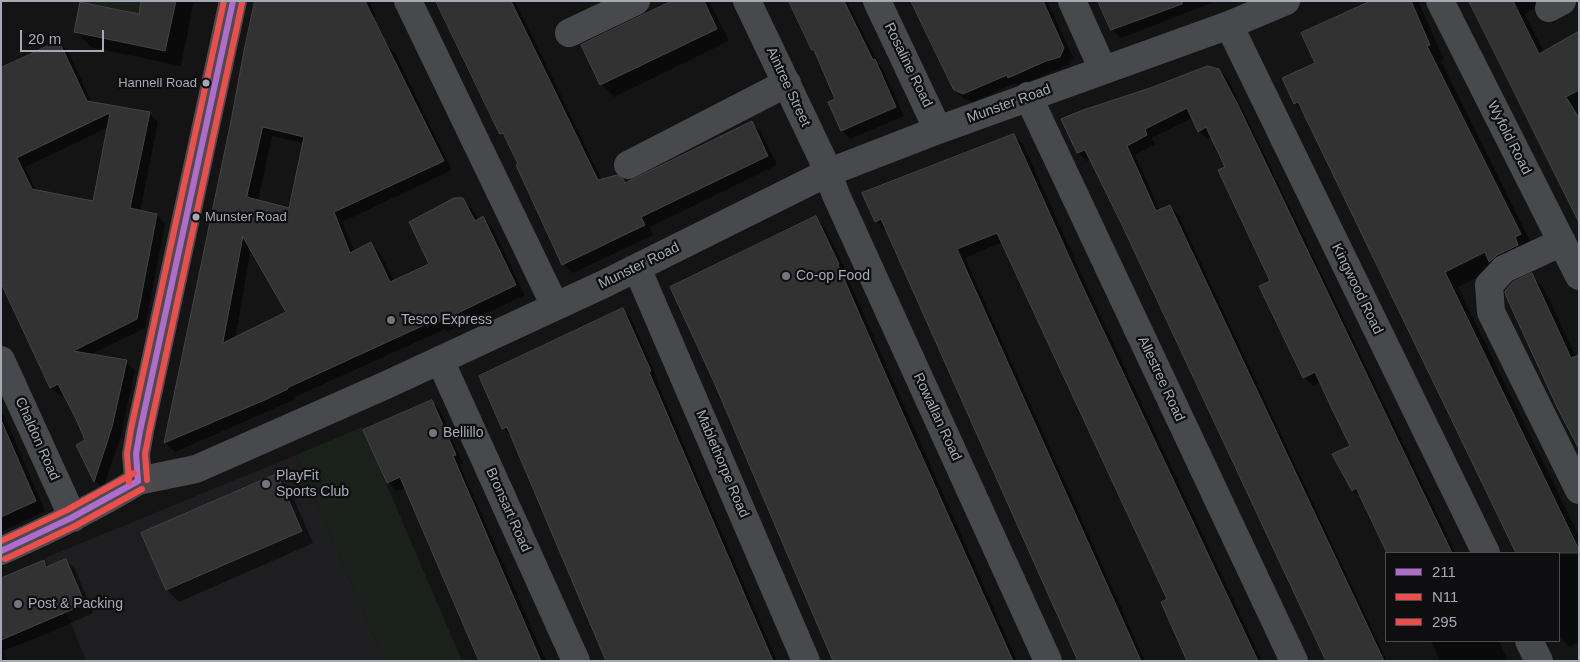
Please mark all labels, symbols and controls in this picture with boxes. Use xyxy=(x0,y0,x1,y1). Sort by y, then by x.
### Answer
scale bar xyxy=(22,20,106,52)
street label: Rosaline Road xyxy=(880,20,936,110)
text: 20 m xyxy=(28,30,61,47)
street label: Aintree Street xyxy=(762,45,814,129)
place label: Hannell Road xyxy=(118,75,197,91)
marker: Hannell Road xyxy=(201,78,211,88)
street label: Munster Road xyxy=(965,81,1053,127)
street label: Wyfold Road xyxy=(1483,99,1535,177)
place label: Munster Road xyxy=(205,209,287,225)
marker: Munster Road xyxy=(191,212,201,222)
street label: Munster Road xyxy=(596,239,682,293)
street label: Kingwood Road xyxy=(1328,241,1386,337)
place label: Co-op Food xyxy=(796,268,870,284)
marker: Co-op Food xyxy=(780,270,792,282)
place label: Tesco Express xyxy=(401,312,492,328)
marker: Tesco Express xyxy=(385,314,397,326)
street label: Allestree Road xyxy=(1134,334,1188,424)
street label: Rowallan Road xyxy=(909,370,965,464)
street label: Chaldon Road xyxy=(11,395,63,483)
street label: Mablethorpe Road xyxy=(692,408,752,520)
place label: Bellillo xyxy=(443,425,483,441)
marker: Bellillo xyxy=(427,427,439,439)
street label: Bronsart Road xyxy=(482,465,534,555)
place label: PlayFit Sports Club xyxy=(276,468,349,501)
marker: PlayFit Sports Club xyxy=(260,478,272,490)
legend xyxy=(1385,552,1560,642)
text: 211 xyxy=(1432,563,1456,580)
text: N11 xyxy=(1432,588,1458,605)
place label: Post & Packing xyxy=(28,596,123,612)
marker: Post & Packing xyxy=(12,598,24,610)
text: 295 xyxy=(1432,613,1457,630)

